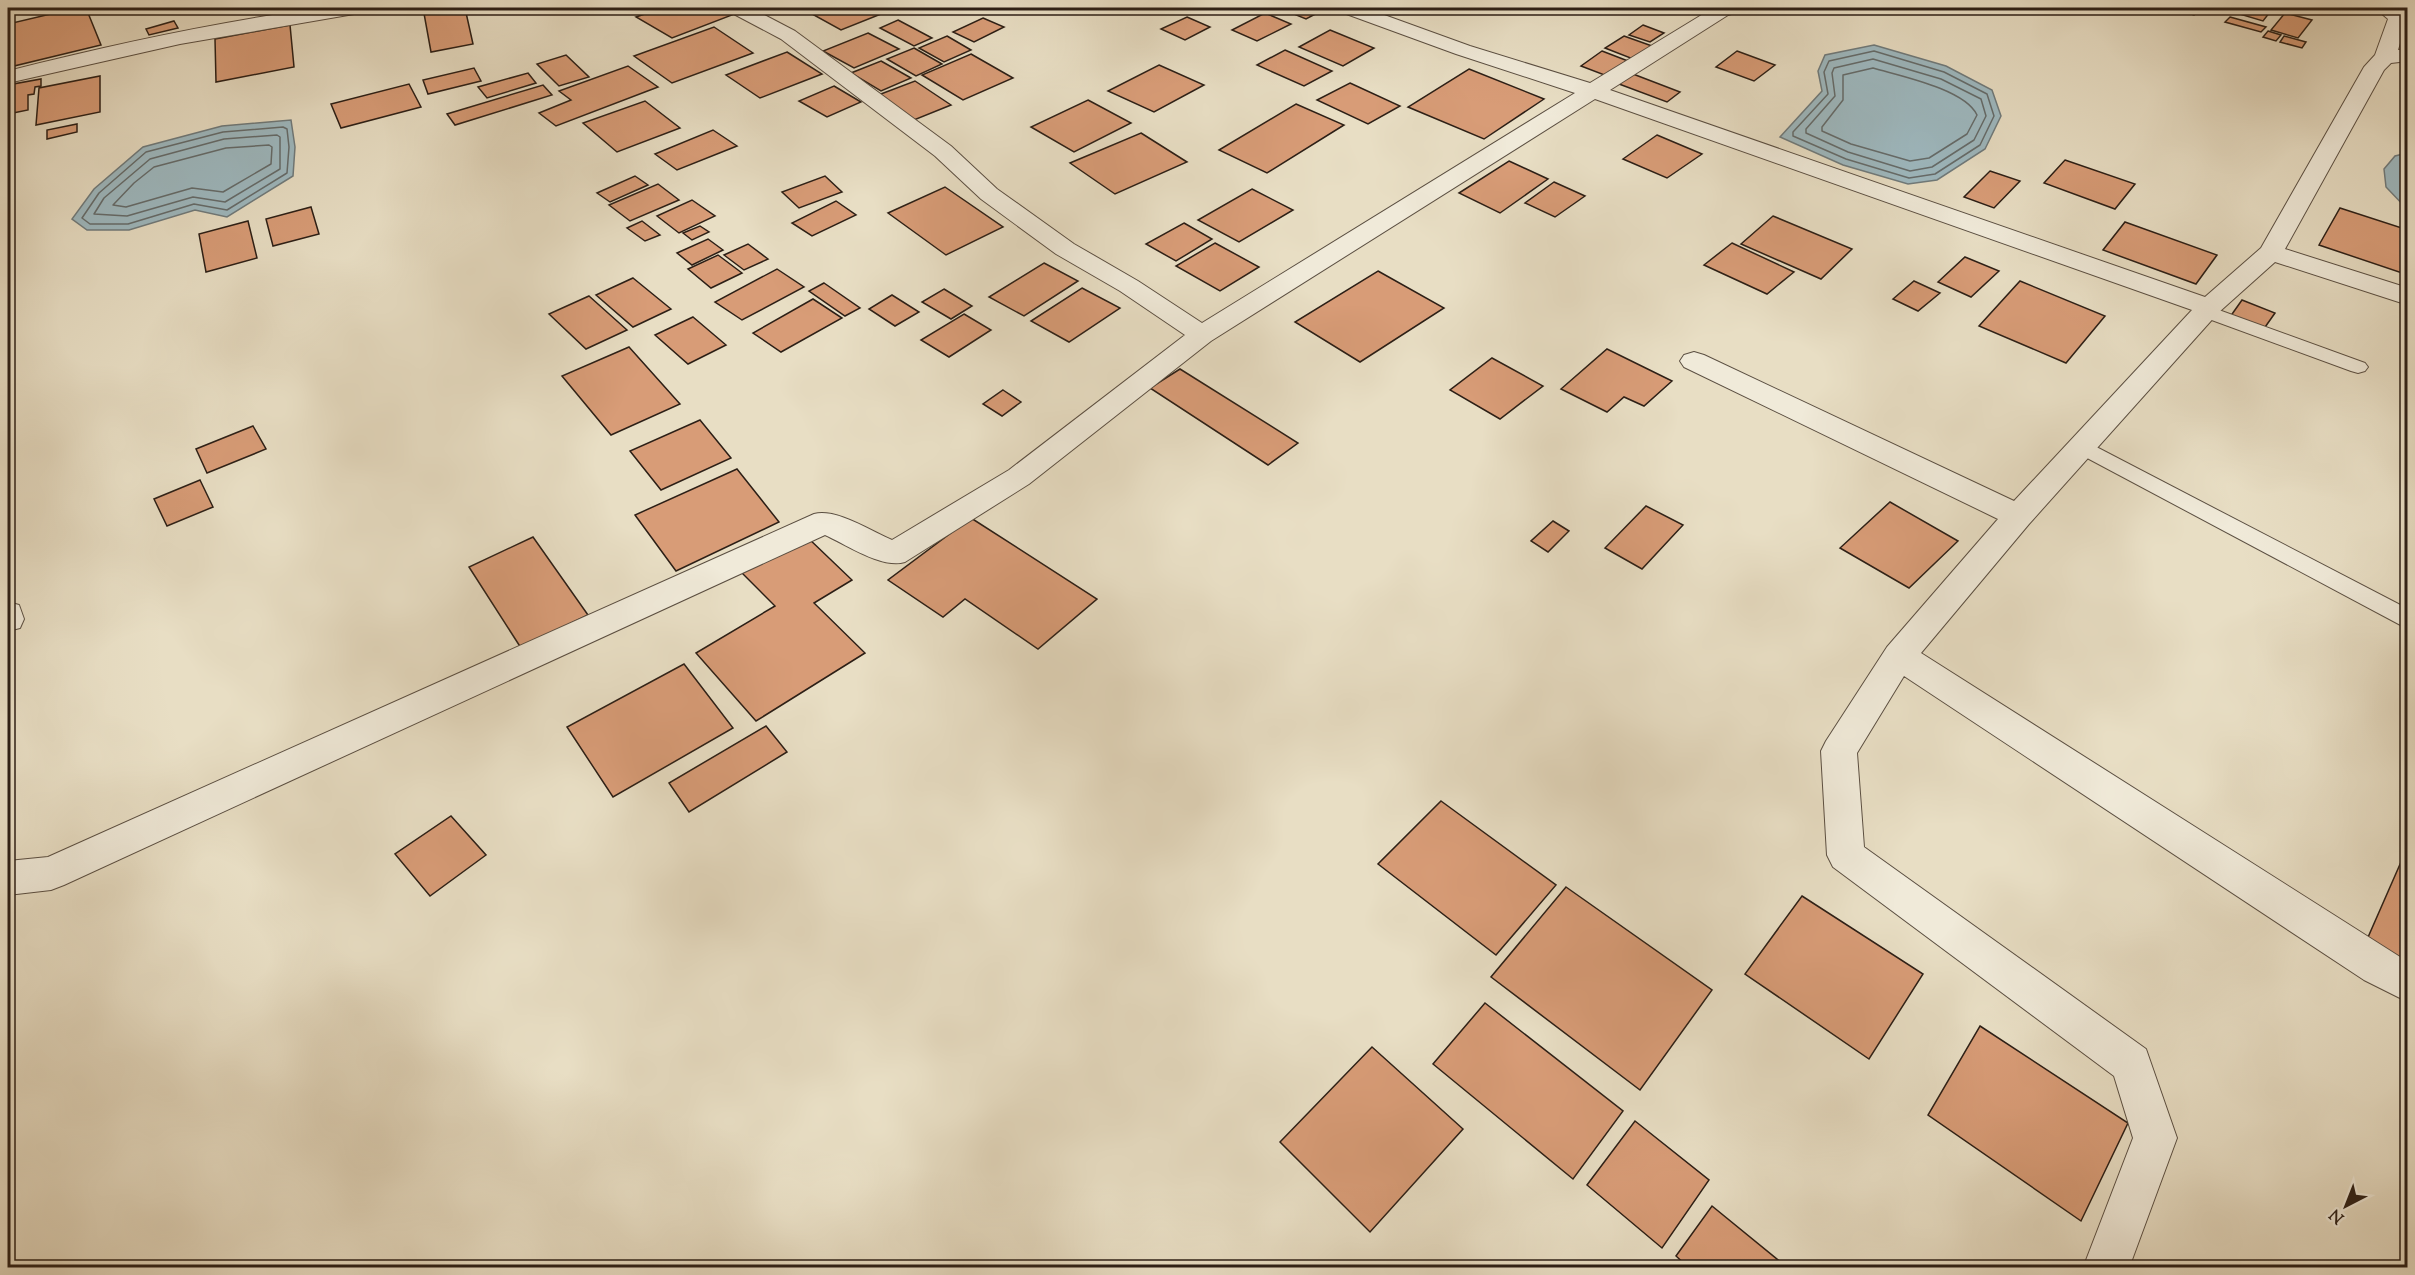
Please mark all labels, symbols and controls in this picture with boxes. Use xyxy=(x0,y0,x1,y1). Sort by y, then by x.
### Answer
north arrow xyxy=(2316,1176,2376,1236)
text: N xyxy=(2325,1202,2350,1228)

